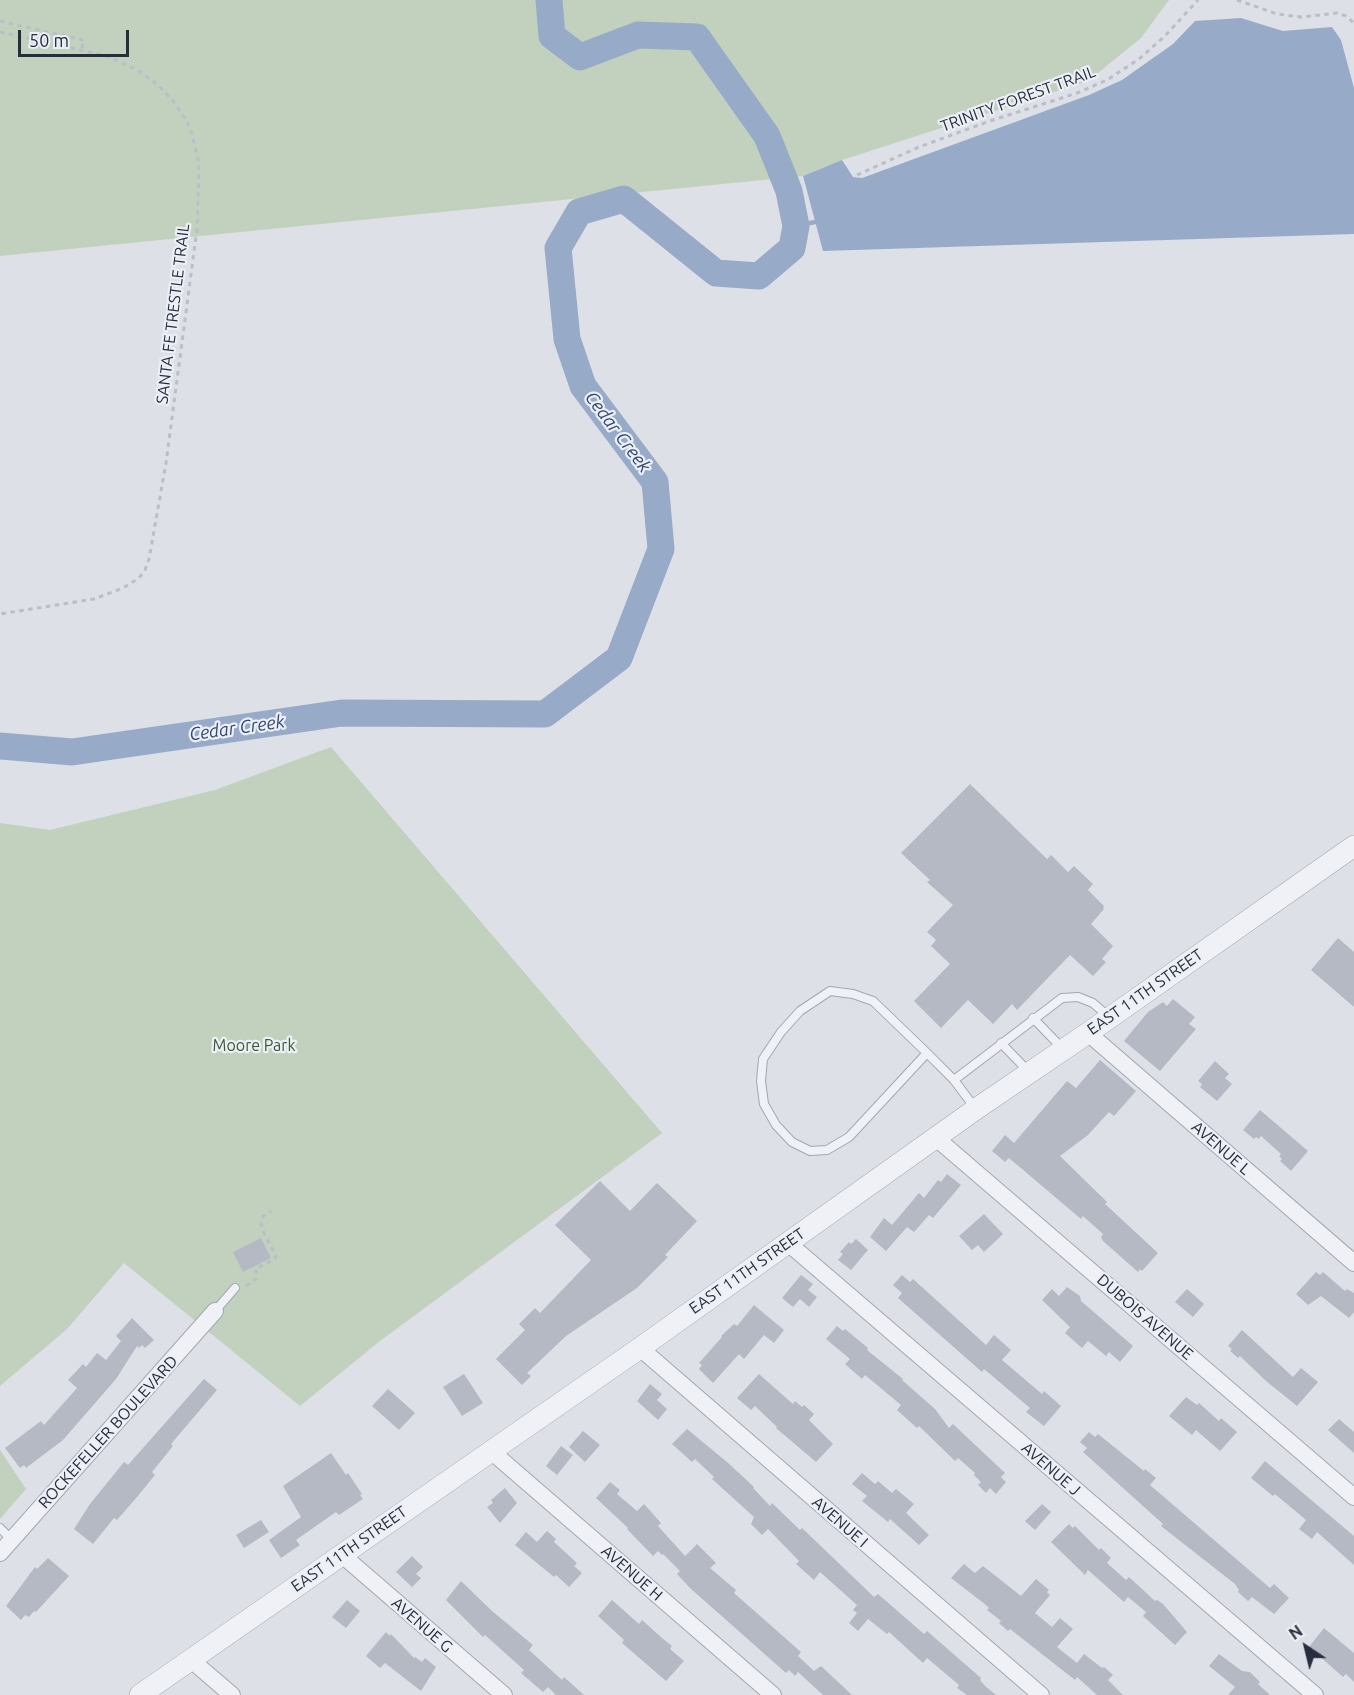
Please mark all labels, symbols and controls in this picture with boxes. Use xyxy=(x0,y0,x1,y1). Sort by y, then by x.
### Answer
scale bar xyxy=(21,18,132,56)
text: 50 m xyxy=(29,30,69,50)
street label: TRINITY FOREST TRAIL xyxy=(938,62,1098,136)
street label: SANTA FE TRESTLE TRAIL xyxy=(152,223,194,405)
water label: Cedar Creek xyxy=(580,387,656,477)
water label: Cedar Creek xyxy=(188,711,286,745)
street label: EAST 11TH STREET xyxy=(1084,945,1206,1039)
park label: Moore Park xyxy=(213,1036,295,1056)
street label: AVENUE L xyxy=(1188,1117,1254,1179)
street label: EAST 11TH STREET xyxy=(686,1224,808,1318)
street label: DUBOIS AVENUE xyxy=(1093,1270,1197,1364)
street label: ROCKEFELLER BOULEVARD xyxy=(34,1352,182,1512)
street label: AVENUE J xyxy=(1018,1438,1084,1500)
street label: AVENUE I xyxy=(808,1493,872,1551)
street label: EAST 11TH STREET xyxy=(288,1502,410,1596)
street label: AVENUE H xyxy=(597,1541,667,1605)
street label: AVENUE G xyxy=(388,1593,456,1657)
north arrow xyxy=(1276,1617,1336,1677)
text: N xyxy=(1286,1621,1306,1643)

